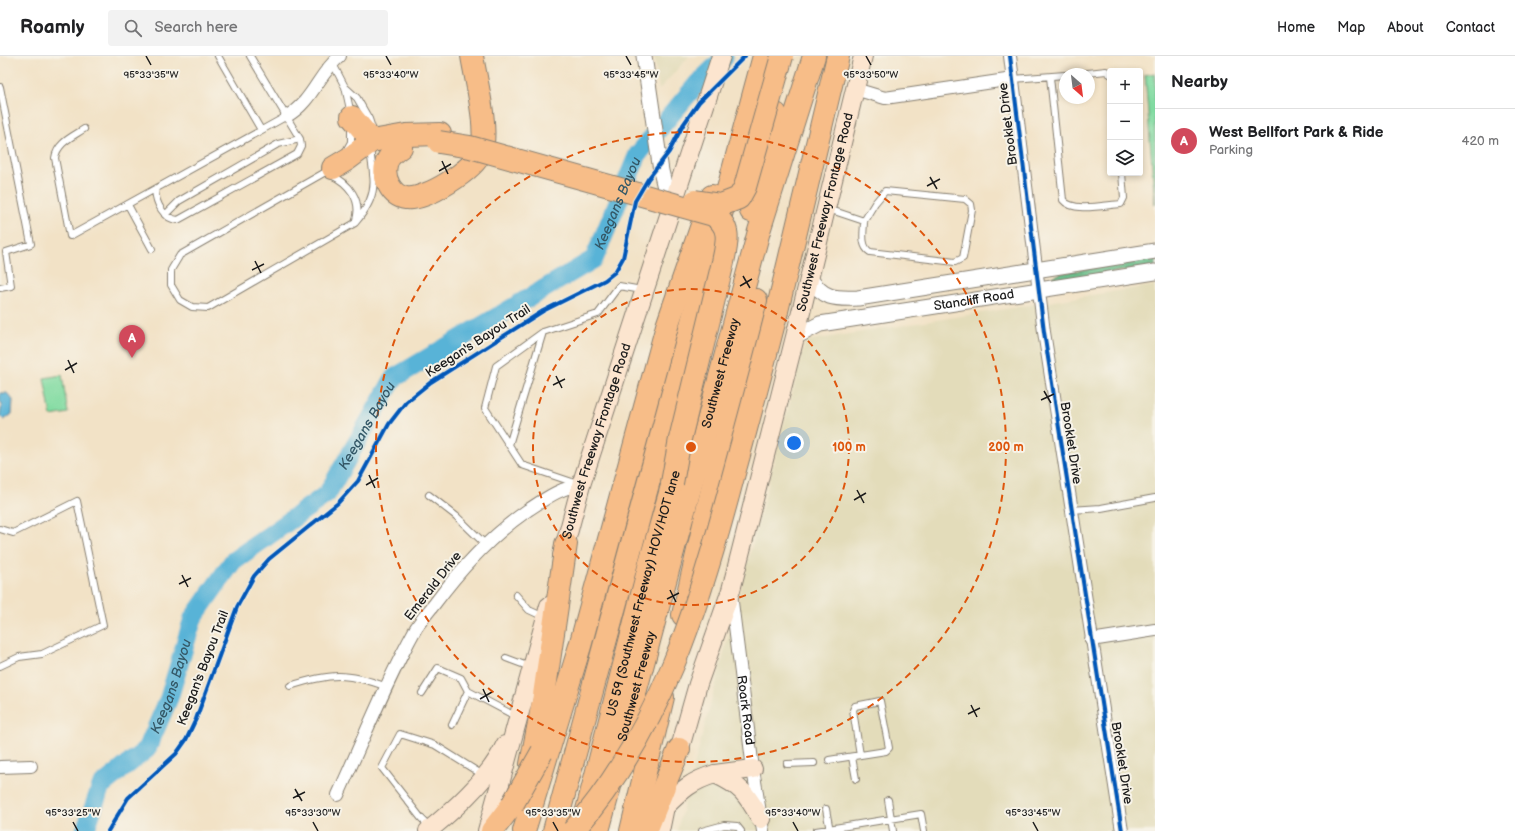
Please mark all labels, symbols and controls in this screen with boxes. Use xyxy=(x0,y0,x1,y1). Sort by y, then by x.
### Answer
search box xyxy=(108,10,388,46)
text: Roamly xyxy=(20,16,84,39)
icon: search xyxy=(122,17,144,39)
text: Search here xyxy=(154,18,238,37)
text: Home xyxy=(1277,19,1315,36)
text: Map xyxy=(1337,19,1365,36)
text: About xyxy=(1387,19,1424,36)
text: Contact xyxy=(1446,19,1495,36)
north arrow xyxy=(1059,68,1095,104)
map controls xyxy=(1107,68,1143,176)
button: + xyxy=(1107,68,1143,104)
text: 95°33'35"W xyxy=(123,69,179,81)
text: 95°33'40"W xyxy=(363,69,419,81)
text: 95°33'45"W xyxy=(603,69,659,81)
text: 95°33'50"W xyxy=(844,69,898,81)
text: Nearby xyxy=(1171,72,1228,92)
street label: Brooklet Drive xyxy=(995,82,1021,166)
button: − xyxy=(1107,104,1143,140)
street label: Southwest Freeway Frontage Road xyxy=(793,111,857,313)
text: West Bellfort Park & Ride xyxy=(1209,123,1383,142)
text: A xyxy=(1180,133,1188,149)
text: 420 m xyxy=(1461,133,1499,149)
button: layers xyxy=(1107,140,1143,176)
text: Parking xyxy=(1209,142,1253,158)
water label: Keegans Bayou xyxy=(590,154,644,252)
street label: Stancliff Road xyxy=(933,286,1015,314)
street label: Keegan's Bayou Trail xyxy=(423,301,534,381)
street label: Southwest Freeway xyxy=(698,316,743,430)
pin: A xyxy=(119,325,145,358)
street label: Southwest Freeway Frontage Road xyxy=(559,341,635,541)
water label: Keegans Bayou xyxy=(334,378,399,473)
street label: Brooklet Drive xyxy=(1057,401,1085,486)
your location xyxy=(784,433,804,453)
centre of rings xyxy=(684,440,698,454)
text: 100 m xyxy=(832,440,866,455)
text: 200 m xyxy=(988,440,1024,455)
street label: US 59 (Southwest Freeway) HOV/HOT lane xyxy=(604,468,684,718)
street label: Emerald Drive xyxy=(401,548,465,624)
street label: Keegan's Bayou Trail xyxy=(174,608,232,728)
street label: Southwest Freeway xyxy=(615,629,659,743)
water label: Keegans Bayou xyxy=(146,637,195,736)
street label: Roark Road xyxy=(733,674,758,746)
street label: Brooklet Drive xyxy=(1108,721,1136,806)
text: 95°33'25"W xyxy=(46,807,101,819)
text: 95°33'30"W xyxy=(285,807,341,819)
text: 95°33'35"W xyxy=(525,807,581,819)
text: 95°33'40"W xyxy=(765,807,821,819)
text: 95°33'45"W xyxy=(1005,807,1061,819)

